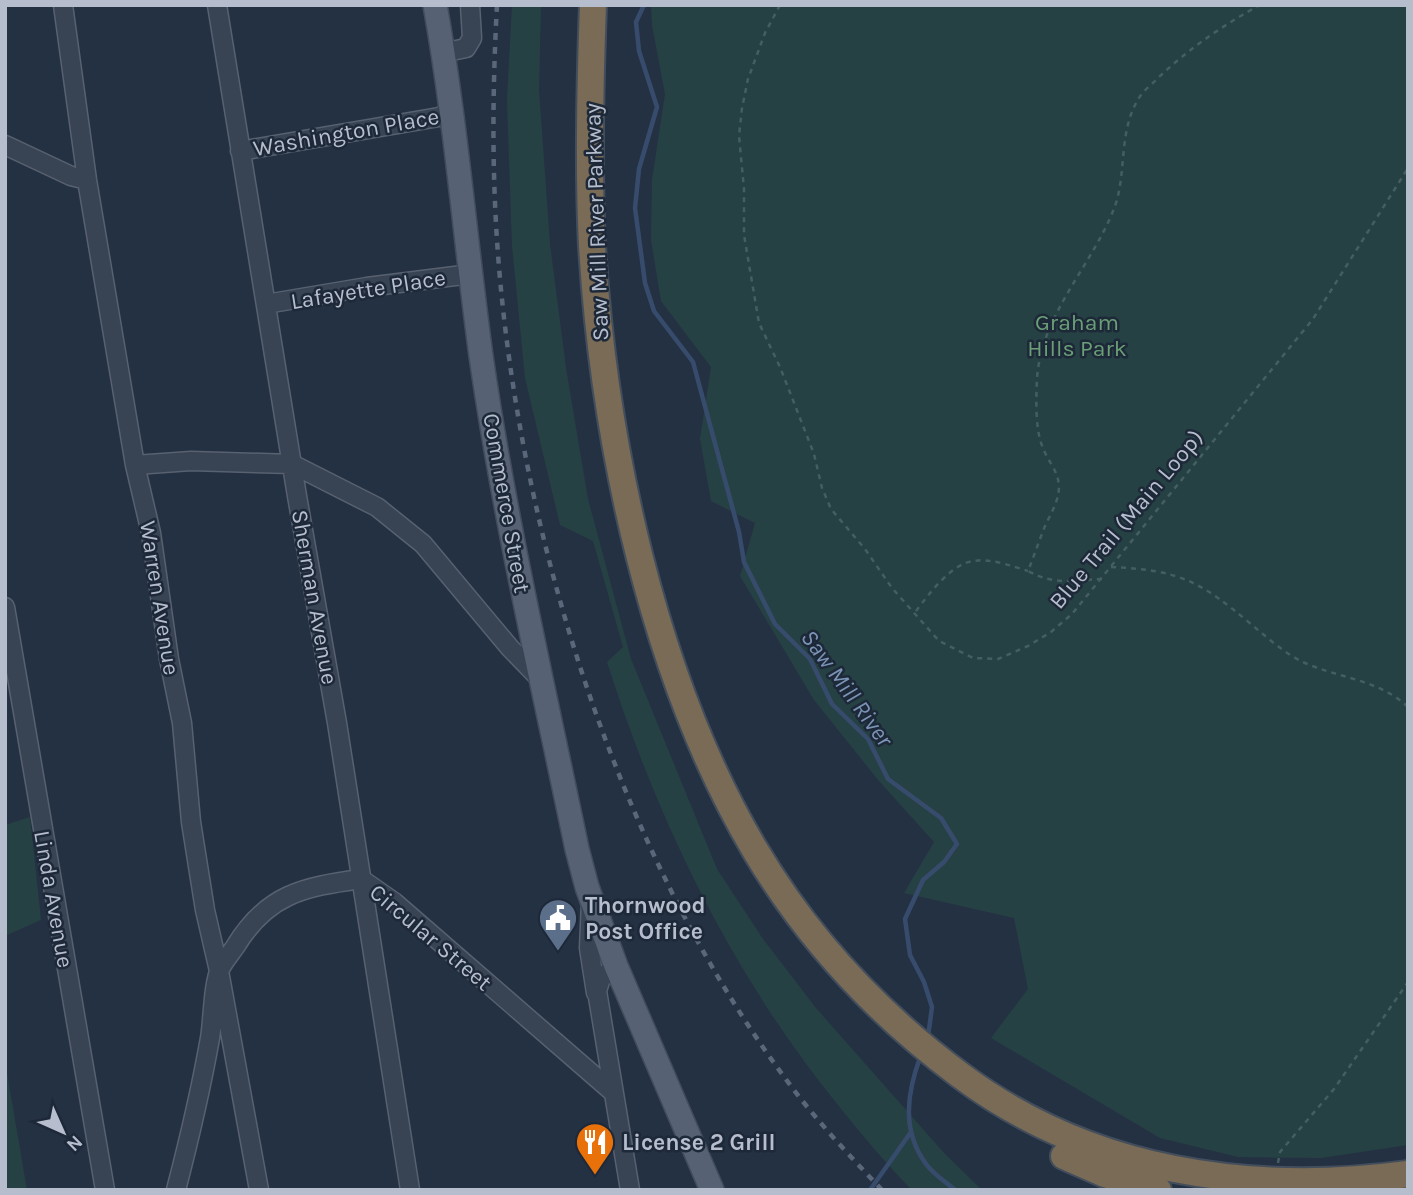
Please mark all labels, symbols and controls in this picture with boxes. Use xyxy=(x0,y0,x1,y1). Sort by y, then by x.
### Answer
street label: Saw Mill River Parkway xyxy=(579,102,614,341)
street label: Washington Place xyxy=(251,103,441,162)
street label: Lafayette Place xyxy=(289,264,448,315)
park label: Graham Hills Park xyxy=(1027,309,1127,362)
street label: Commerce Street xyxy=(477,411,536,595)
street label: Blue Trail (Main Loop) xyxy=(1044,424,1209,614)
street label: Sherman Avenue xyxy=(286,508,343,687)
street label: Warren Avenue xyxy=(134,519,185,677)
water label: Saw Mill River xyxy=(795,624,899,753)
street label: Linda Avenue xyxy=(28,828,79,970)
street label: Circular Street xyxy=(364,878,497,997)
place label: Thornwood Post Office xyxy=(585,892,706,945)
public building icon: Thornwood Post Office xyxy=(537,897,579,952)
north arrow xyxy=(28,1097,98,1167)
restaurant icon: License 2 Grill xyxy=(574,1121,616,1176)
place label: License 2 Grill xyxy=(622,1129,776,1156)
text: N xyxy=(62,1131,87,1156)

